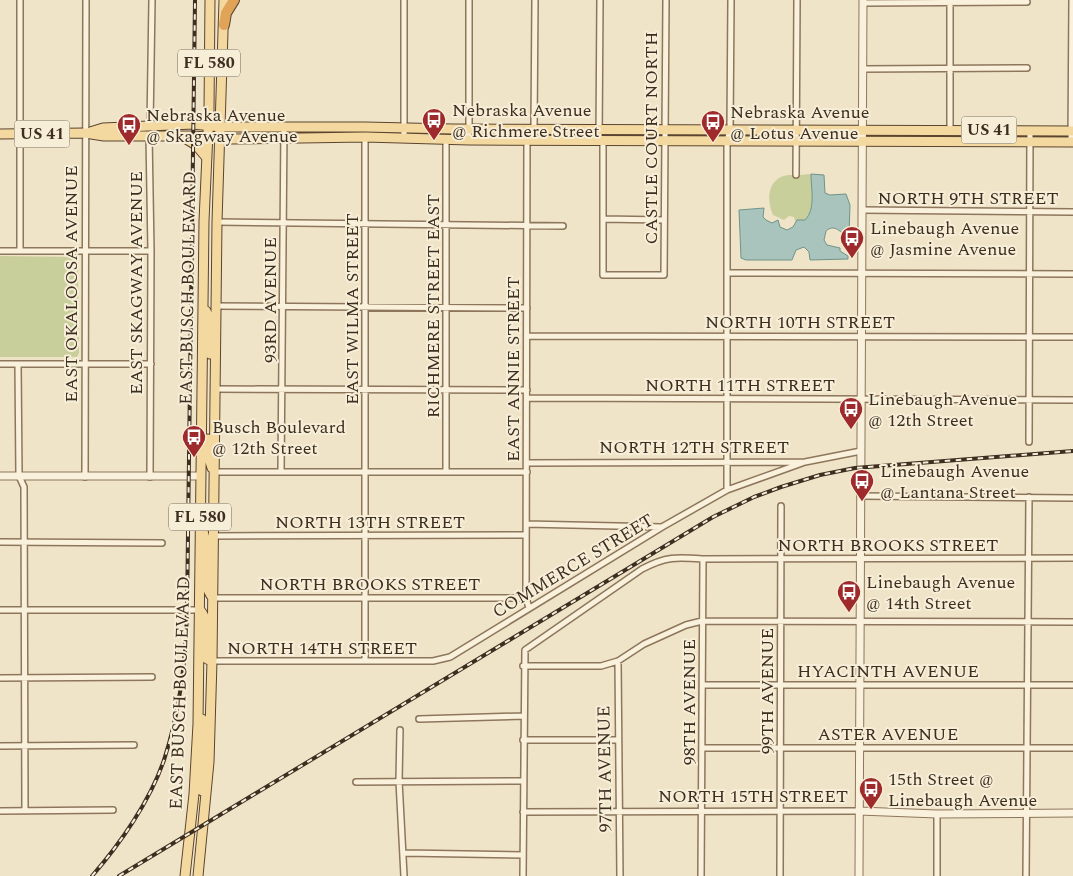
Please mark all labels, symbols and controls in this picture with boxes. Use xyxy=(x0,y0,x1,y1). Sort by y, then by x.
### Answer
street label: CASTLE COURT NORTH xyxy=(638,32,665,245)
road number: FL 580 xyxy=(178,49,240,76)
place label: Nebraska Avenue @ Richmere Street xyxy=(452,97,600,145)
place label: Nebraska Avenue @ Lotus Avenue xyxy=(730,99,870,147)
place label: Nebraska Avenue @ Skagway Avenue xyxy=(146,102,298,150)
bus stop icon: Nebraska Avenue @ Richmere Street xyxy=(421,107,447,141)
bus stop icon: Nebraska Avenue @ Lotus Avenue xyxy=(700,109,726,143)
bus stop icon: Nebraska Avenue @ Skagway Avenue xyxy=(116,112,142,146)
road number: US 41 xyxy=(962,116,1016,144)
road number: US 41 xyxy=(15,120,70,148)
street label: EAST OKALOOSA AVENUE xyxy=(58,165,85,403)
street label: EAST SKAGWAY AVENUE xyxy=(123,171,150,395)
street label: EAST BUSCH BOULEVARD xyxy=(172,171,204,405)
street label: NORTH 9TH STREET xyxy=(877,185,1059,212)
street label: RICHMERE STREET EAST xyxy=(420,194,447,418)
street label: EAST WILMA STREET xyxy=(339,213,366,405)
place label: Linebaugh Avenue @ Jasmine Avenue xyxy=(870,215,1019,263)
bus stop icon: Linebaugh Avenue @ Jasmine Avenue xyxy=(839,225,865,259)
street label: 93RD AVENUE xyxy=(257,237,284,363)
street label: EAST ANNIE STREET xyxy=(500,276,527,462)
street label: NORTH 10TH STREET xyxy=(705,309,895,336)
street label: NORTH 11TH STREET xyxy=(645,372,835,399)
place label: Linebaugh Avenue @ 12th Street xyxy=(868,386,1017,434)
bus stop icon: Linebaugh Avenue @ 12th Street xyxy=(838,396,864,430)
place label: Busch Boulevard @ 12th Street xyxy=(212,414,346,462)
bus stop icon: Busch Boulevard @ 12th Street xyxy=(181,424,207,458)
street label: NORTH 12TH STREET xyxy=(599,434,789,461)
place label: Linebaugh Avenue @ Lantana Street xyxy=(880,458,1029,506)
bus stop icon: Linebaugh Avenue @ Lantana Street xyxy=(849,468,875,502)
road number: FL 580 xyxy=(169,504,231,530)
street label: COMMERCE STREET xyxy=(487,507,659,625)
street label: NORTH 13TH STREET xyxy=(275,509,465,536)
street label: NORTH BROOKS STREET xyxy=(778,532,998,559)
place label: Linebaugh Avenue @ 14th Street xyxy=(866,569,1015,617)
street label: NORTH BROOKS STREET xyxy=(260,571,480,598)
street label: EAST BUSCH BOULEVARD xyxy=(162,576,198,810)
bus stop icon: Linebaugh Avenue @ 14th Street xyxy=(836,579,862,613)
street label: 99TH AVENUE xyxy=(754,628,781,754)
street label: NORTH 14TH STREET xyxy=(227,635,417,662)
street label: 98TH AVENUE xyxy=(676,639,703,765)
street label: HYACINTH AVENUE xyxy=(797,658,979,685)
street label: 97TH AVENUE xyxy=(590,705,620,833)
street label: ASTER AVENUE xyxy=(818,721,958,748)
place label: 15th Street @ Linebaugh Avenue xyxy=(888,766,1037,814)
bus stop icon: 15th Street @ Linebaugh Avenue xyxy=(858,776,884,810)
street label: NORTH 15TH STREET xyxy=(658,783,848,810)

